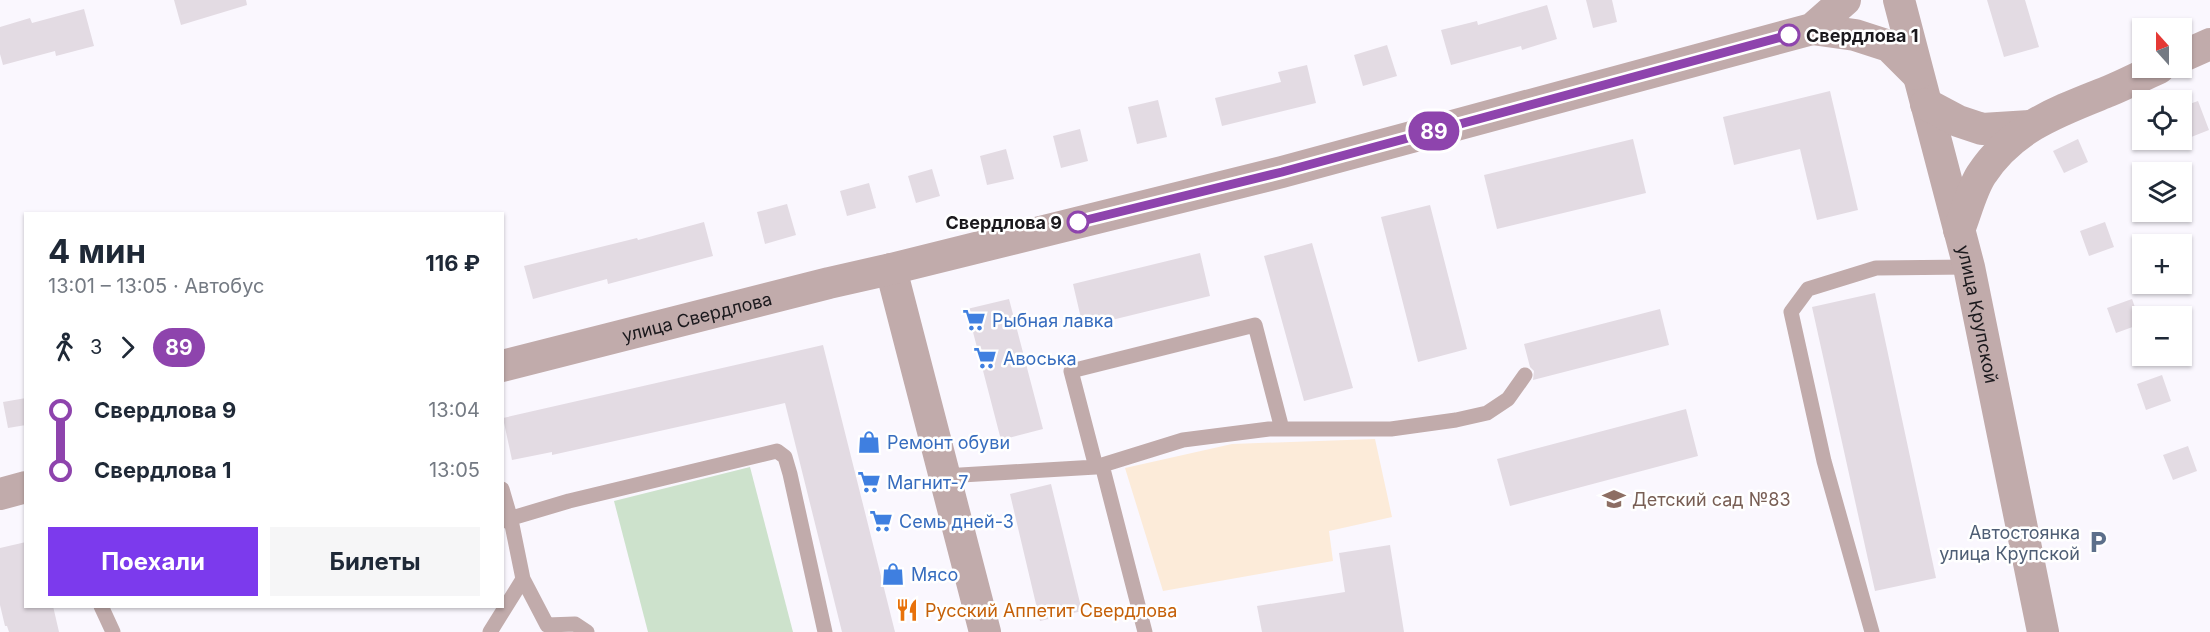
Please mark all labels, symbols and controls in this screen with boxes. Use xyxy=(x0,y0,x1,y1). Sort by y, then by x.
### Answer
north arrow xyxy=(2132,18,2192,78)
map controls xyxy=(2132,18,2192,366)
marker: Свердлова 1 xyxy=(1778,24,1800,46)
place label: Свердлова 1 xyxy=(1806,25,1919,46)
button: locate xyxy=(2132,90,2192,150)
line badge: 89 xyxy=(1407,112,1461,150)
text: 89 xyxy=(1420,119,1448,144)
button: layers xyxy=(2132,162,2192,222)
marker: Свердлова 9 xyxy=(1067,211,1089,233)
place label: Свердлова 9 xyxy=(946,212,1062,233)
text: 4 мин xyxy=(48,231,146,271)
button: + xyxy=(2132,234,2192,294)
street label: улица Крупской xyxy=(1953,243,2003,385)
text: 116 ₽ xyxy=(425,250,480,276)
text: 13:01 – 13:05 · Автобус xyxy=(48,274,264,298)
street label: улица Свердлова xyxy=(620,287,774,346)
button: − xyxy=(2132,306,2192,366)
supermarket icon: Рыбная лавка xyxy=(961,307,987,333)
place label: Рыбная лавка xyxy=(992,310,1114,331)
icon: walk xyxy=(48,331,81,364)
icon: forward xyxy=(111,331,144,364)
text: 3 xyxy=(90,335,102,359)
text: 89 xyxy=(165,335,193,360)
supermarket icon: Авоська xyxy=(972,345,998,371)
place label: Авоська xyxy=(1003,348,1077,369)
text: Свердлова 9 xyxy=(94,397,236,423)
text: 13:04 xyxy=(428,398,480,422)
shop icon: Ремонт обуви xyxy=(856,429,882,455)
place label: Ремонт обуви xyxy=(887,432,1010,453)
text: Свердлова 1 xyxy=(94,457,232,483)
text: 13:05 xyxy=(429,458,480,482)
supermarket icon: Магнит-7 xyxy=(856,469,882,495)
place label: Магнит-7 xyxy=(887,472,969,493)
school or university icon: Детский сад №83 xyxy=(1601,486,1627,512)
place label: Детский сад №83 xyxy=(1632,489,1791,510)
supermarket icon: Семь дней-3 xyxy=(868,508,894,534)
place label: Семь дней-3 xyxy=(899,511,1014,532)
place label: Автостоянка улица Крупской xyxy=(1939,522,2080,564)
button: Поехали xyxy=(48,527,258,596)
button: Билеты xyxy=(270,527,480,596)
parking icon: Автостоянка улица Крупской xyxy=(2085,529,2111,555)
shop icon: Мясо xyxy=(880,561,906,587)
place label: Мясо xyxy=(911,564,958,585)
restaurant icon: Русский Аппетит Свердлова xyxy=(894,597,920,623)
place label: Русский Аппетит Свердлова xyxy=(925,600,1177,621)

